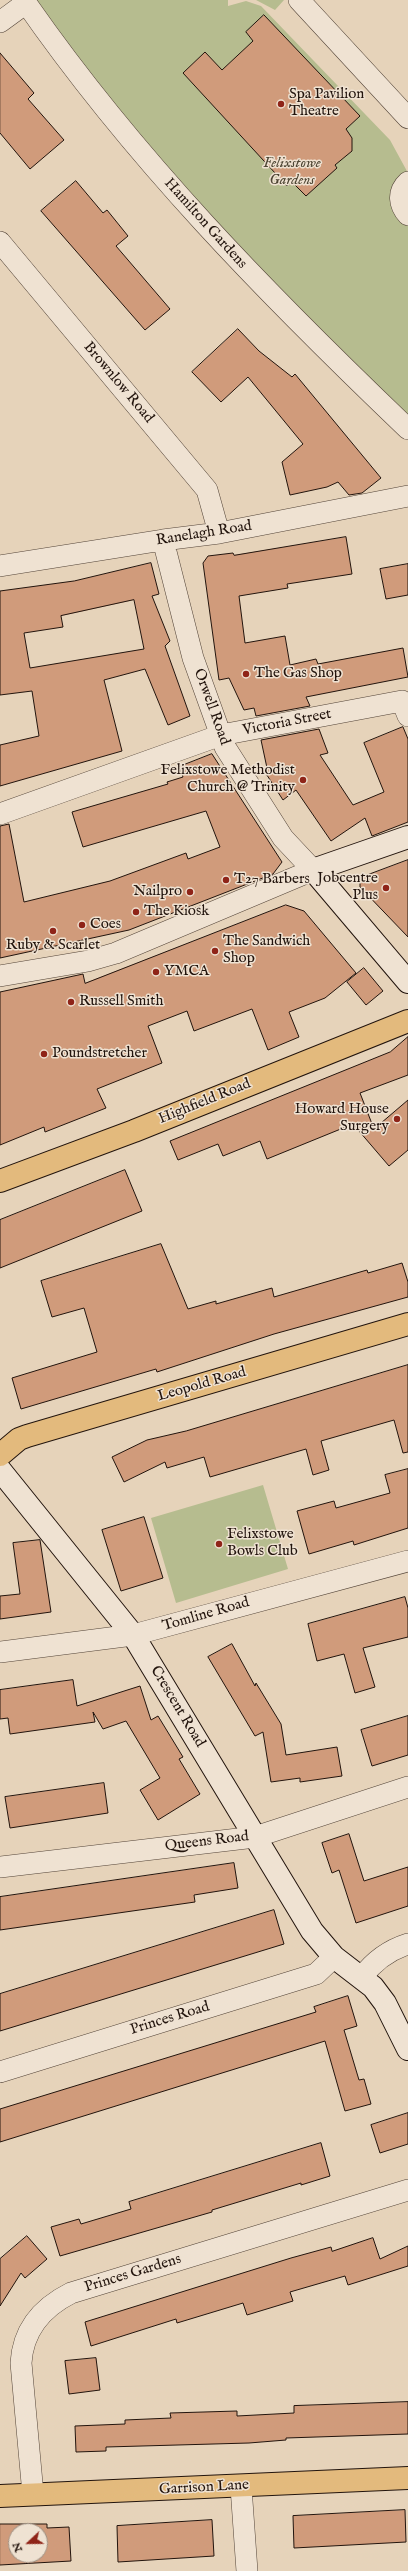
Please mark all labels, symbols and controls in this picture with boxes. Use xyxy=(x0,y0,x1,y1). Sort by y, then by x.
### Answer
place label: Spa Pavilion Theatre xyxy=(289,86,364,121)
marker: Spa Pavilion Theatre xyxy=(276,99,286,109)
park label: Felixstowe Gardens xyxy=(263,155,321,190)
street label: Hamilton Gardens xyxy=(160,175,250,273)
street label: Brownlow Road xyxy=(79,339,157,427)
street label: Ranelagh Road xyxy=(155,518,253,550)
place label: The Gas Shop xyxy=(254,665,342,683)
street label: Orwell Road xyxy=(189,666,233,748)
marker: The Gas Shop xyxy=(241,669,251,679)
street label: Victoria Street xyxy=(241,706,333,740)
place label: Felixstowe Methodist Church @ Trinity xyxy=(161,762,295,797)
marker: Felixstowe Methodist Church @ Trinity xyxy=(298,775,308,785)
place label: Jobcentre Plus xyxy=(317,870,378,905)
place label: T27 Barbers xyxy=(234,871,310,889)
marker: T27 Barbers xyxy=(221,875,231,885)
place label: Nailpro xyxy=(133,883,182,901)
marker: Jobcentre Plus xyxy=(381,883,391,893)
marker: Nailpro xyxy=(185,887,195,897)
place label: The Kiosk xyxy=(144,903,209,921)
marker: The Kiosk xyxy=(131,907,141,917)
place label: Coes xyxy=(90,916,121,934)
marker: Coes xyxy=(77,920,87,930)
marker: Ruby & Scarlet xyxy=(48,926,58,936)
place label: The Sandwich Shop xyxy=(223,933,310,968)
place label: Ruby & Scarlet xyxy=(6,937,100,955)
marker: The Sandwich Shop xyxy=(210,946,220,956)
place label: YMCA xyxy=(164,963,209,981)
marker: YMCA xyxy=(151,967,161,977)
place label: Russell Smith xyxy=(79,993,163,1011)
marker: Russell Smith xyxy=(66,997,76,1007)
place label: Poundstretcher xyxy=(52,1045,147,1063)
marker: Poundstretcher xyxy=(39,1049,49,1059)
street label: Highfield Road xyxy=(156,1075,254,1129)
place label: Howard House Surgery xyxy=(295,1101,389,1136)
marker: Howard House Surgery xyxy=(392,1114,402,1124)
street label: Leopold Road xyxy=(156,1364,248,1406)
place label: Felixstowe Bowls Club xyxy=(227,1526,298,1561)
marker: Felixstowe Bowls Club xyxy=(214,1539,224,1549)
street label: Tomline Road xyxy=(161,1594,251,1636)
street label: Crescent Road xyxy=(146,1663,208,1751)
street label: Queens Road xyxy=(164,1828,250,1856)
street label: Princes Road xyxy=(128,1998,212,2040)
street label: Princes Gardens xyxy=(82,2251,184,2297)
street label: Garrison Lane xyxy=(159,2477,249,2499)
north arrow xyxy=(8,2523,48,2563)
text: N xyxy=(10,2540,26,2554)

